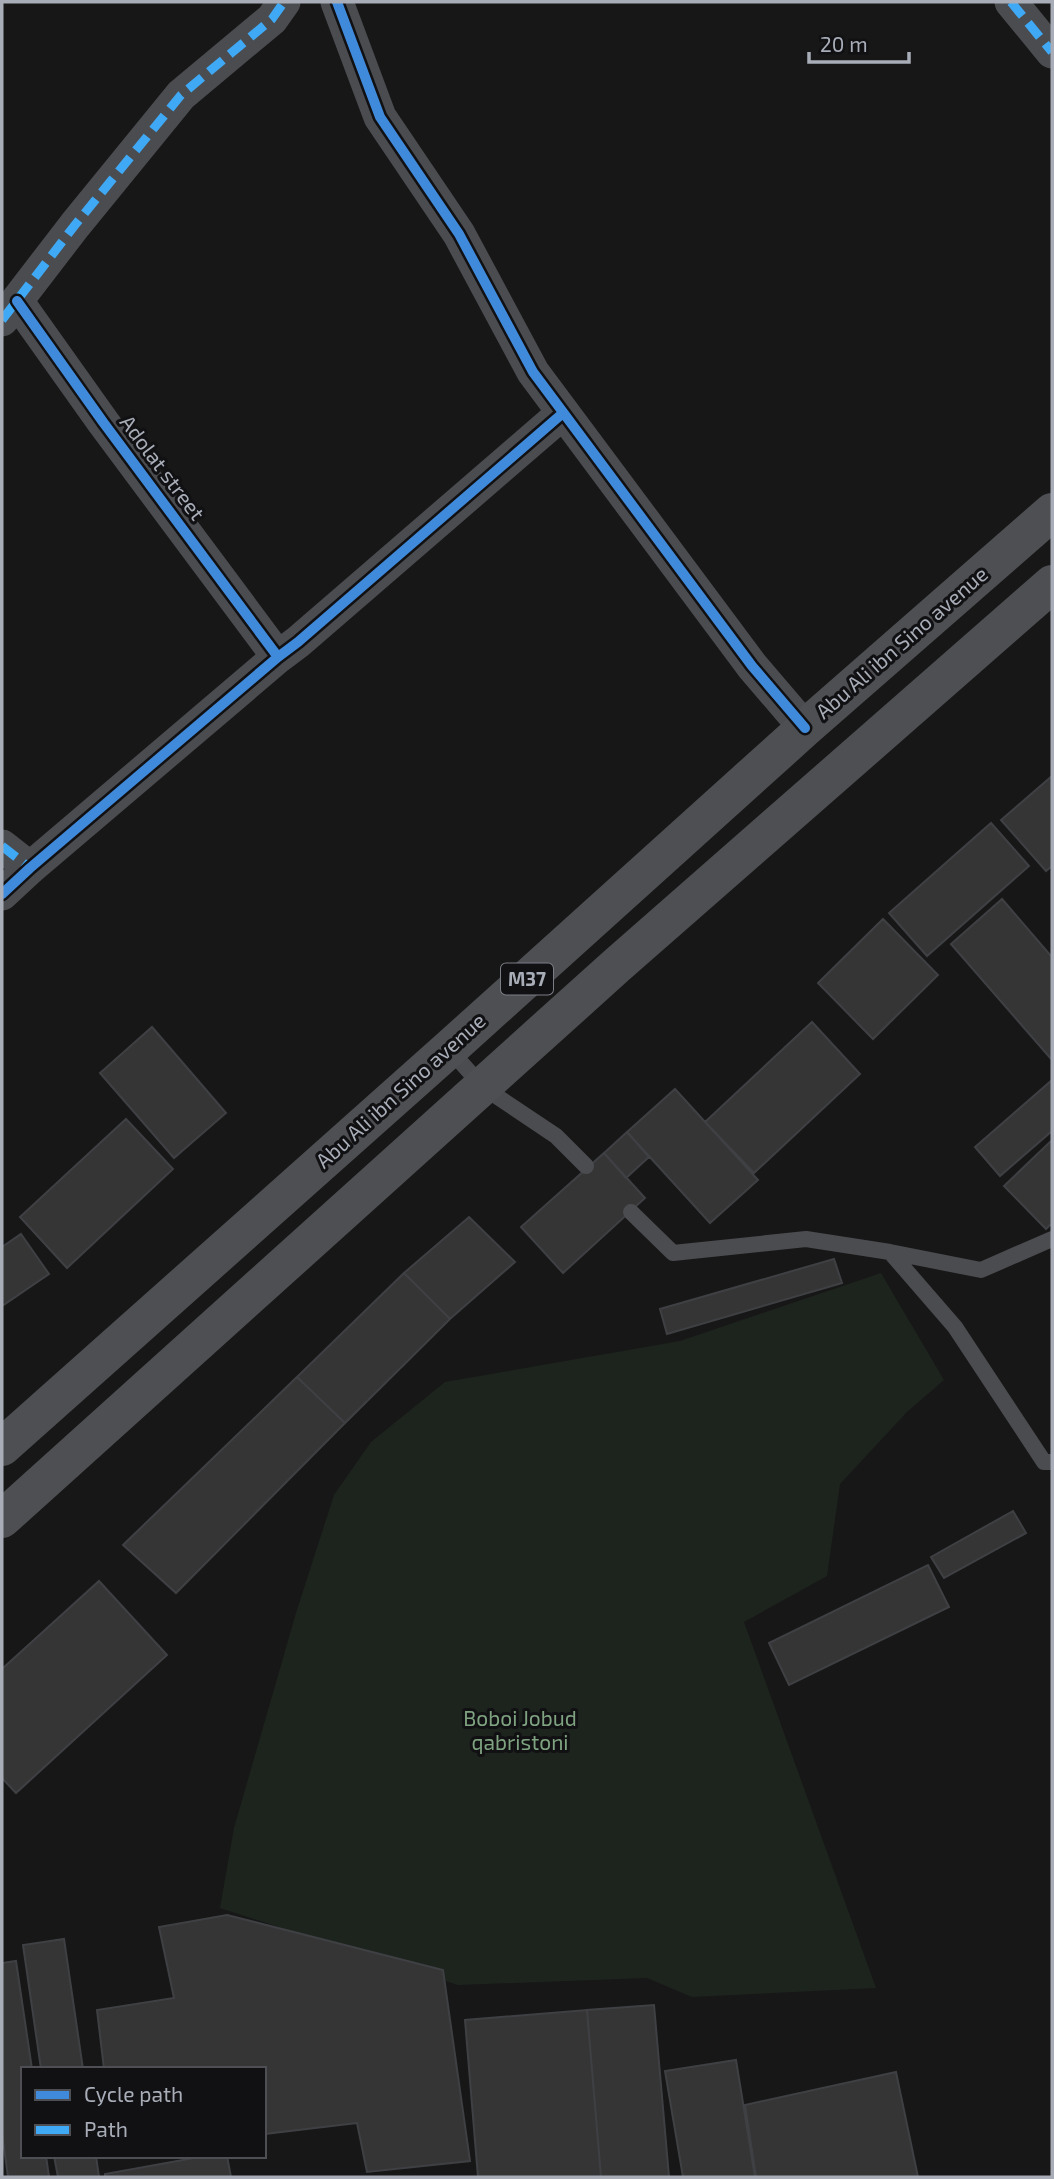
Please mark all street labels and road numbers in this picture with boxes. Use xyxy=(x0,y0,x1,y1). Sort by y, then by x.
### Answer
street label: Adolat street xyxy=(116,410,211,524)
street label: Abu Ali ibn Sino avenue xyxy=(810,560,992,723)
road number: M37 xyxy=(501,964,553,995)
street label: Abu Ali ibn Sino avenue xyxy=(310,1007,490,1173)

